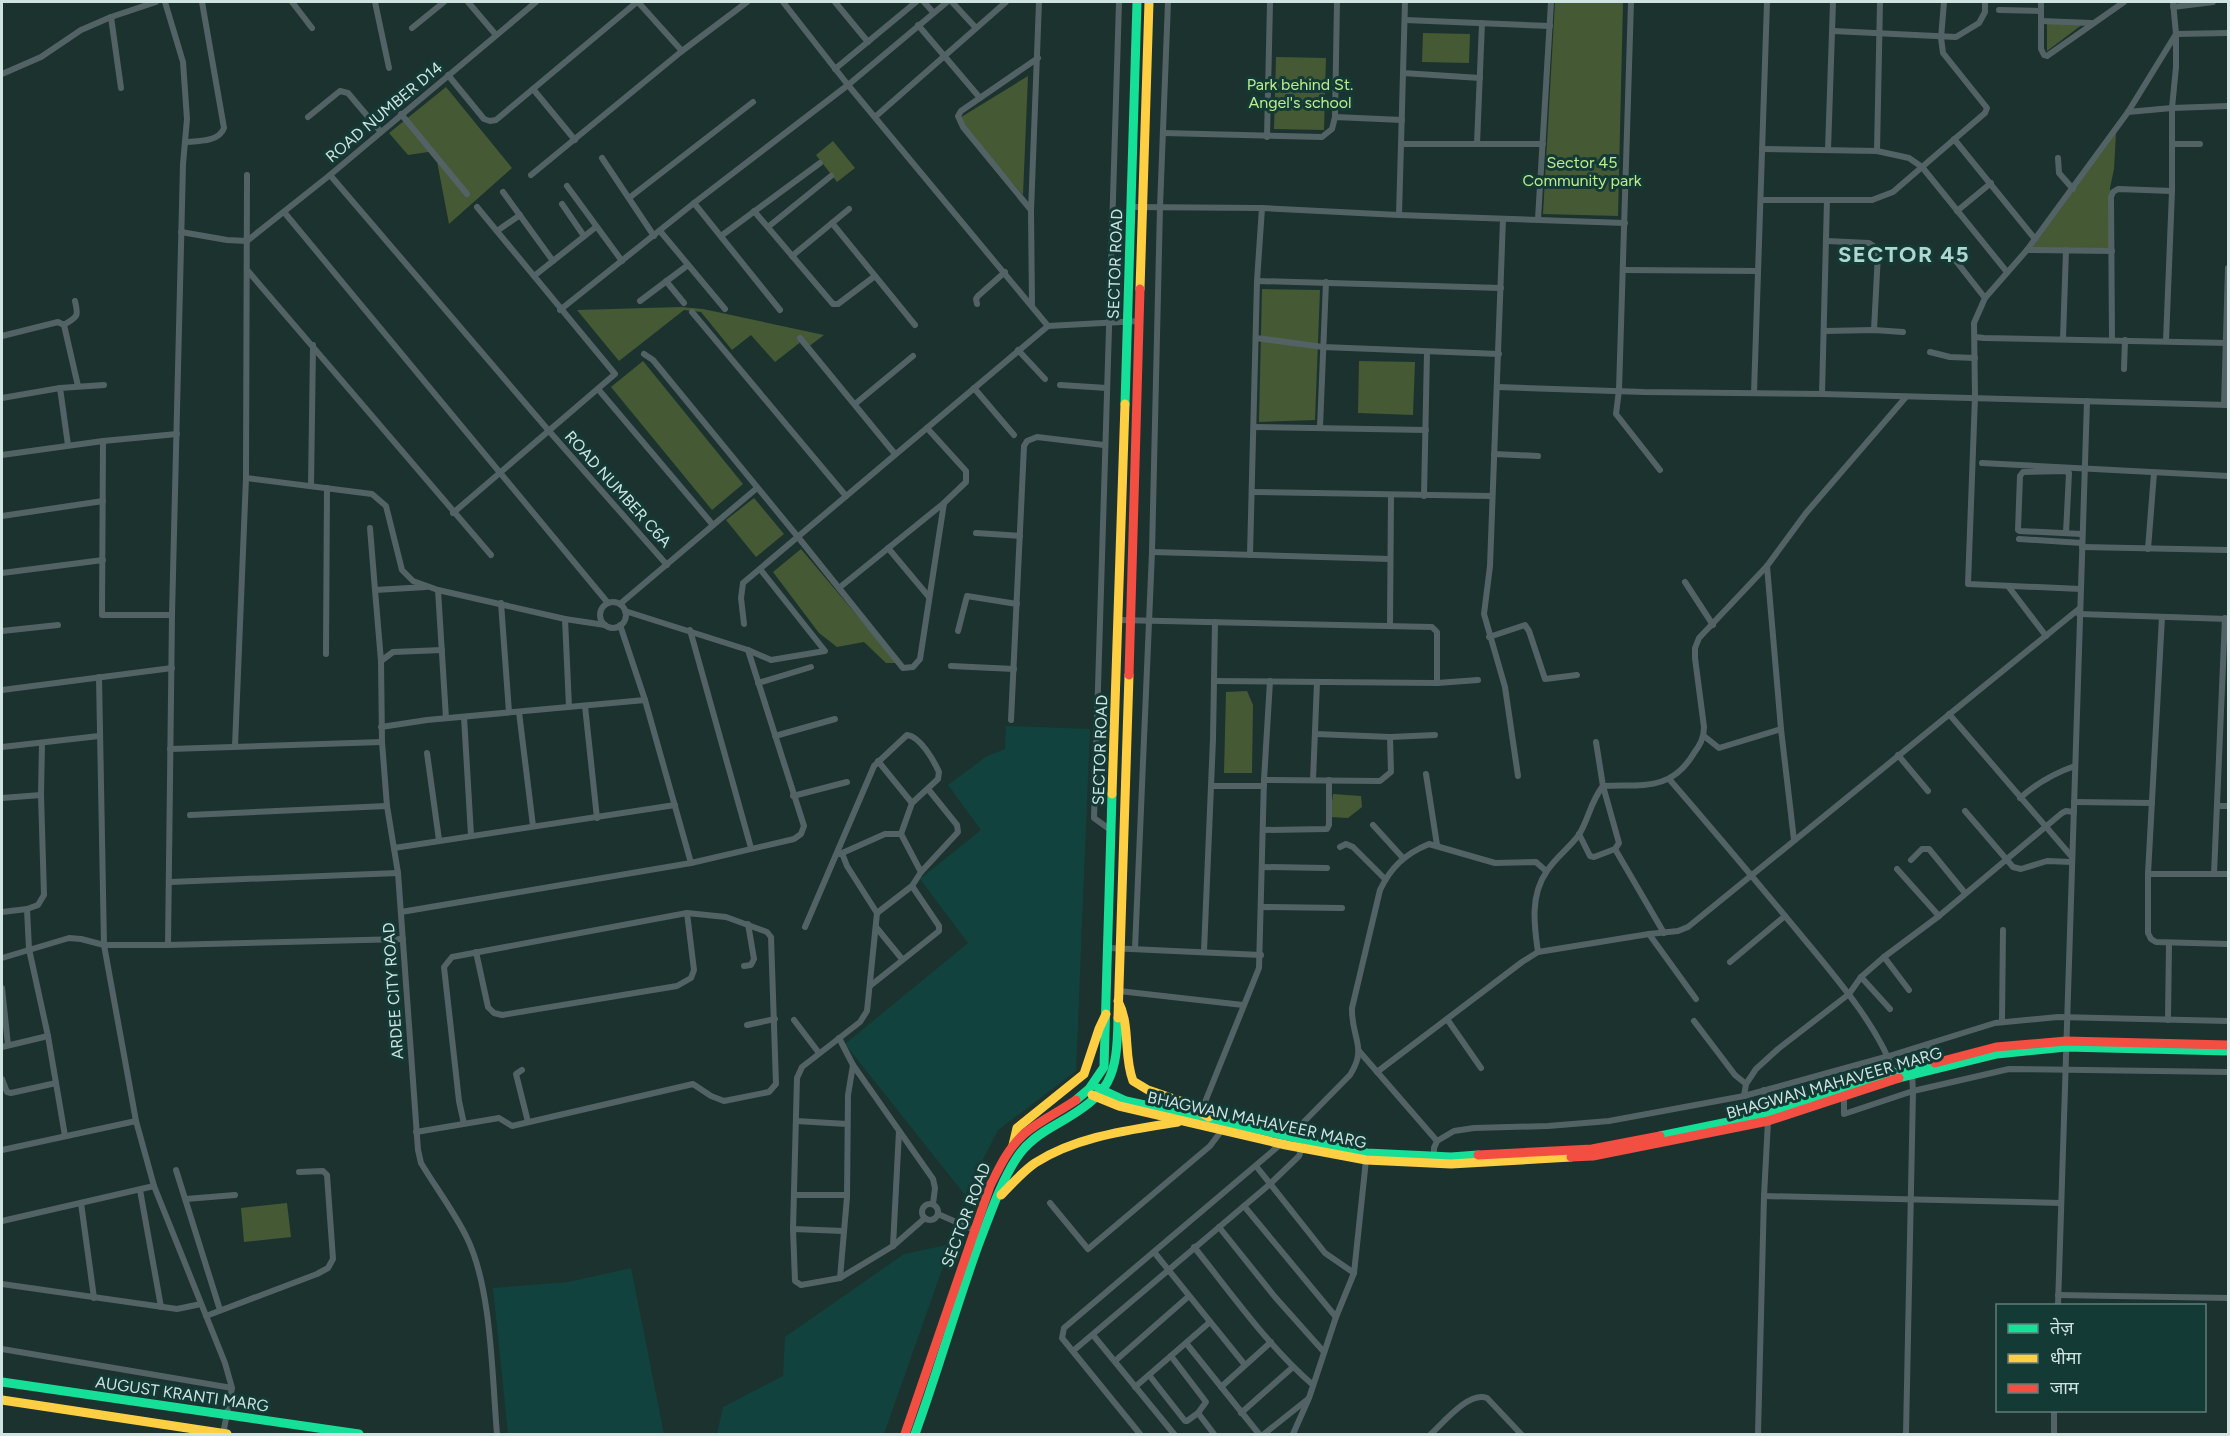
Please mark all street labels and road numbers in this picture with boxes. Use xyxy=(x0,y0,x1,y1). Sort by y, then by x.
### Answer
street label: ROAD NUMBER D14 xyxy=(322,58,446,166)
street label: SECTOR ROAD xyxy=(1104,209,1126,319)
street label: ROAD NUMBER C6A xyxy=(561,427,675,551)
street label: SECTOR ROAD xyxy=(1089,695,1111,805)
street label: ARDEE CITY ROAD xyxy=(379,922,407,1060)
street label: BHAGWAN MAHAVEER MARG xyxy=(1724,1043,1944,1123)
street label: BHAGWAN MAHAVEER MARG xyxy=(1146,1087,1368,1153)
street label: SECTOR ROAD xyxy=(937,1160,995,1270)
street label: AUGUST KRANTI MARG xyxy=(94,1372,270,1416)

